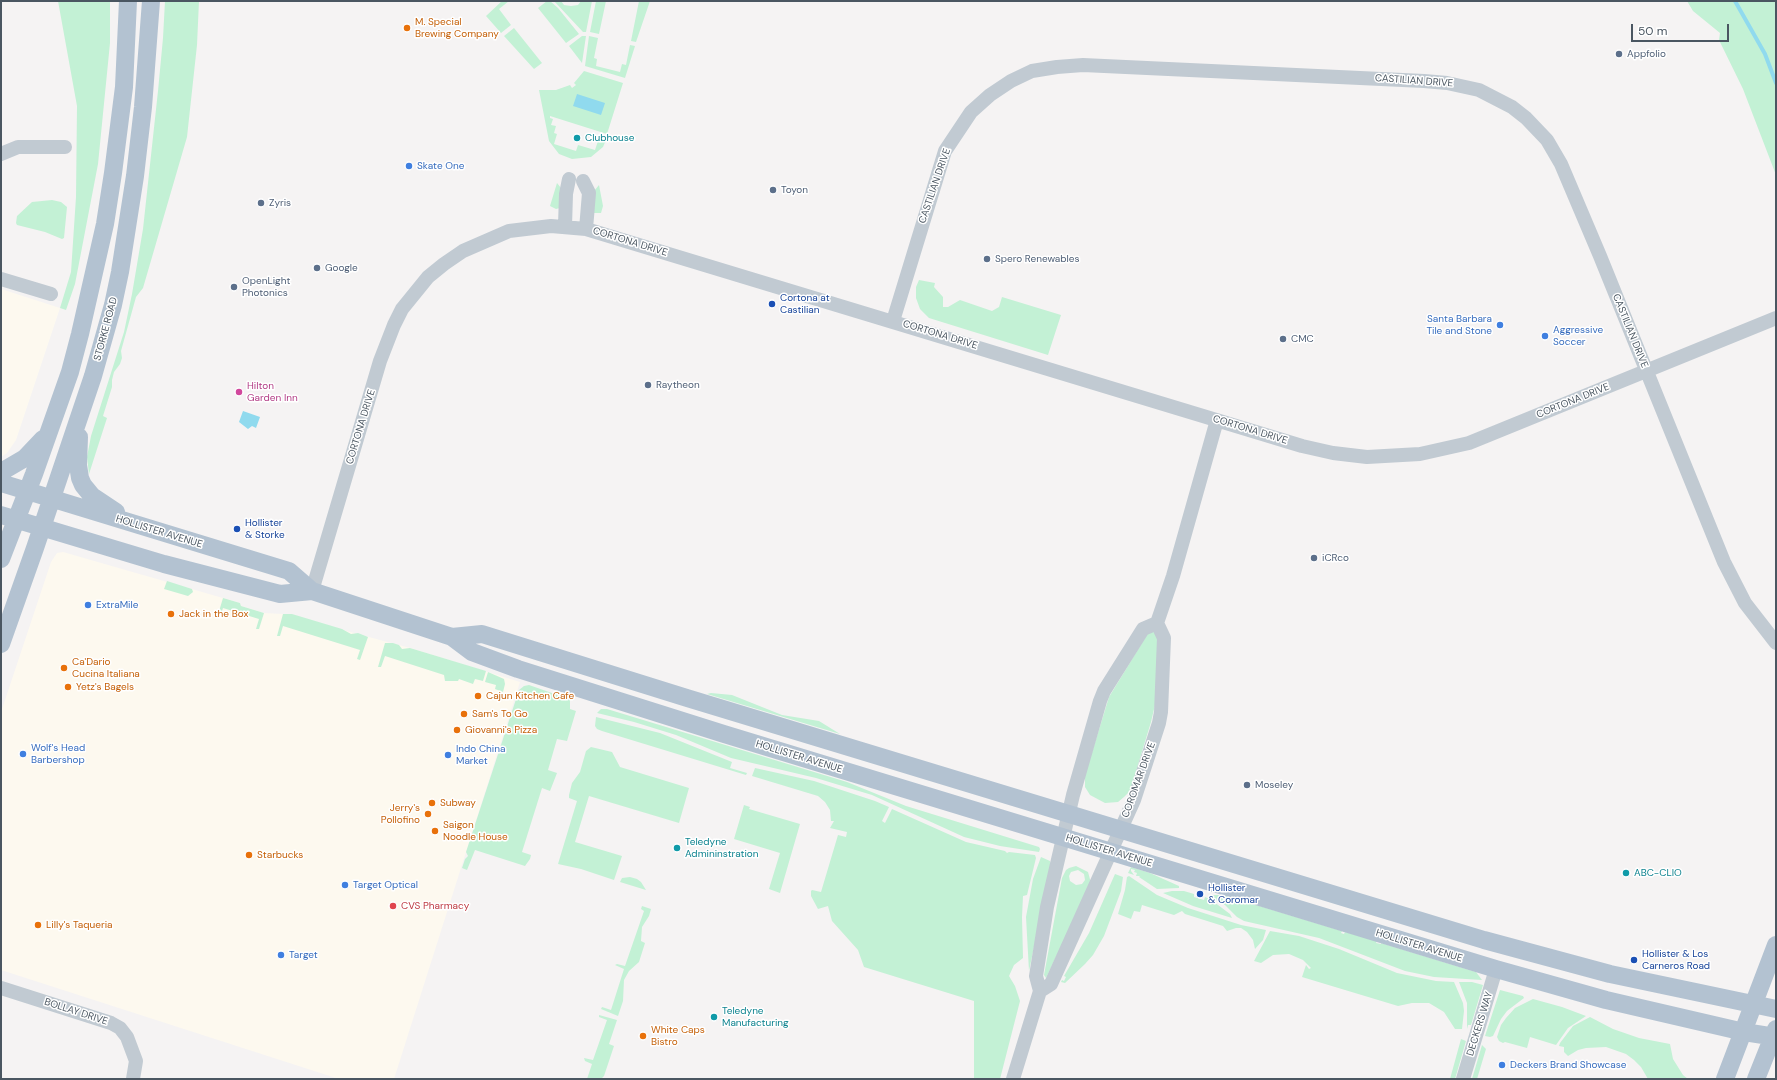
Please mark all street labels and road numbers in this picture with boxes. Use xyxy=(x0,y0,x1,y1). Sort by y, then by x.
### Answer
street label: CASTILIAN DRIVE xyxy=(1374,72,1454,90)
street label: CASTILIAN DRIVE xyxy=(917,147,953,225)
street label: CORTONA DRIVE xyxy=(591,225,669,259)
street label: CASTILIAN DRIVE xyxy=(1610,292,1650,370)
street label: STORKE ROAD xyxy=(92,296,120,362)
street label: CORTONA DRIVE xyxy=(901,318,979,352)
street label: CORTONA DRIVE xyxy=(1535,381,1611,421)
street label: CORTONA DRIVE xyxy=(344,388,378,466)
street label: CORTONA DRIVE xyxy=(1211,413,1289,447)
street label: HOLLISTER AVENUE xyxy=(114,513,204,551)
street label: HOLLISTER AVENUE xyxy=(754,738,844,776)
street label: COROMAR DRIVE xyxy=(1120,740,1158,820)
street label: HOLLISTER AVENUE xyxy=(1064,832,1154,870)
street label: HOLLISTER AVENUE xyxy=(1374,927,1464,965)
street label: DECKERS WAY xyxy=(1465,991,1495,1057)
street label: BOLLAY DRIVE xyxy=(43,996,109,1028)

